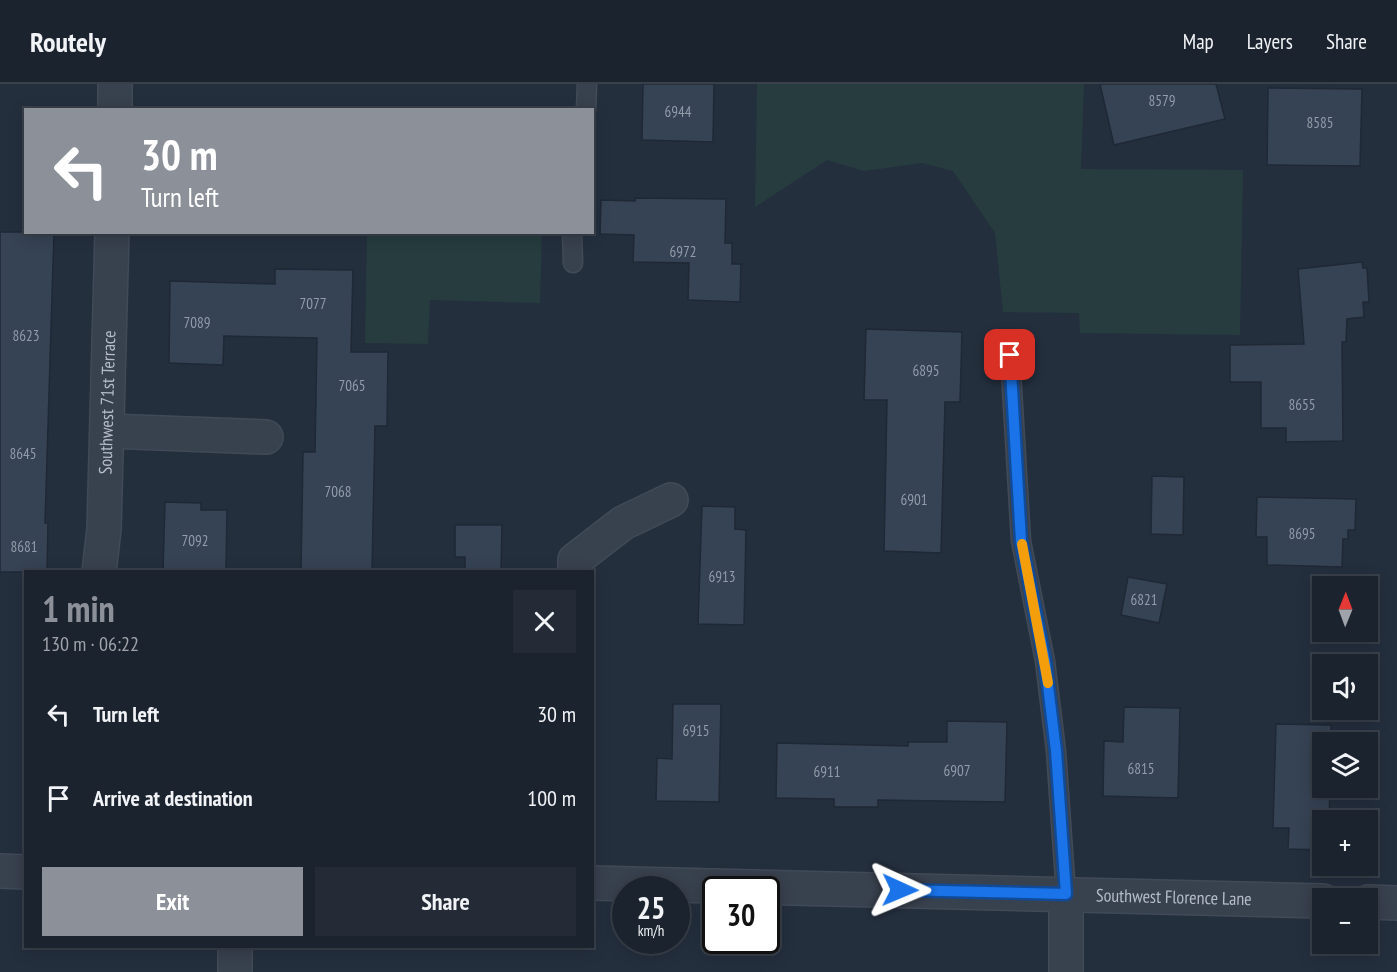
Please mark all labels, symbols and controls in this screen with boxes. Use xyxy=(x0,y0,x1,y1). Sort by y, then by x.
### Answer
text: Routely xyxy=(30,23,106,60)
text: Map xyxy=(1183,28,1214,55)
text: Layers xyxy=(1247,28,1293,55)
text: Share xyxy=(1326,28,1367,55)
house number: 8579 xyxy=(1148,91,1176,110)
house number: 6944 xyxy=(664,102,692,121)
house number: 8585 xyxy=(1306,113,1334,132)
text: 30 m xyxy=(141,127,218,182)
icon: left xyxy=(42,132,120,210)
text: Turn left xyxy=(141,180,219,214)
house number: 6972 xyxy=(669,242,697,261)
house number: 7077 xyxy=(299,294,327,313)
house number: 7089 xyxy=(183,313,211,332)
house number: 8623 xyxy=(12,326,40,345)
pin xyxy=(984,329,1035,380)
street label: Southwest 71st Terrace xyxy=(93,330,120,475)
icon: arrive xyxy=(993,338,1026,371)
house number: 6895 xyxy=(912,361,940,380)
house number: 7065 xyxy=(338,376,366,395)
house number: 8655 xyxy=(1288,395,1316,414)
house number: 8645 xyxy=(9,444,37,463)
house number: 7068 xyxy=(324,482,352,501)
house number: 6901 xyxy=(900,490,928,509)
house number: 8695 xyxy=(1288,524,1316,543)
house number: 7092 xyxy=(181,531,209,550)
house number: 8681 xyxy=(10,537,38,556)
house number: 6913 xyxy=(708,567,736,586)
north arrow xyxy=(1312,576,1378,642)
map controls xyxy=(1312,576,1378,954)
text: 1 min xyxy=(42,585,115,632)
button: close xyxy=(513,590,576,653)
house number: 6821 xyxy=(1130,590,1158,609)
text: 130 m · 06:22 xyxy=(42,631,139,657)
button: sound xyxy=(1312,654,1378,720)
icon: left xyxy=(42,698,75,731)
text: Turn left xyxy=(93,700,159,728)
text: 30 m xyxy=(537,700,576,728)
house number: 6915 xyxy=(682,721,710,740)
button: layers xyxy=(1312,732,1378,798)
house number: 6815 xyxy=(1127,759,1155,778)
house number: 6907 xyxy=(943,761,971,780)
house number: 6911 xyxy=(813,762,841,781)
icon: arrive xyxy=(42,782,75,815)
text: Arrive at destination xyxy=(93,784,253,812)
text: 100 m xyxy=(527,784,576,812)
button: + xyxy=(1312,810,1378,876)
position arrow xyxy=(868,858,932,922)
button: Exit xyxy=(42,867,303,936)
button: Share xyxy=(315,867,576,936)
speed limit sign: 30 xyxy=(702,876,780,954)
street label: Southwest Florence Lane xyxy=(1096,883,1252,910)
text: 25 xyxy=(637,888,665,927)
button: − xyxy=(1312,888,1378,954)
text: km/h xyxy=(638,921,664,940)

